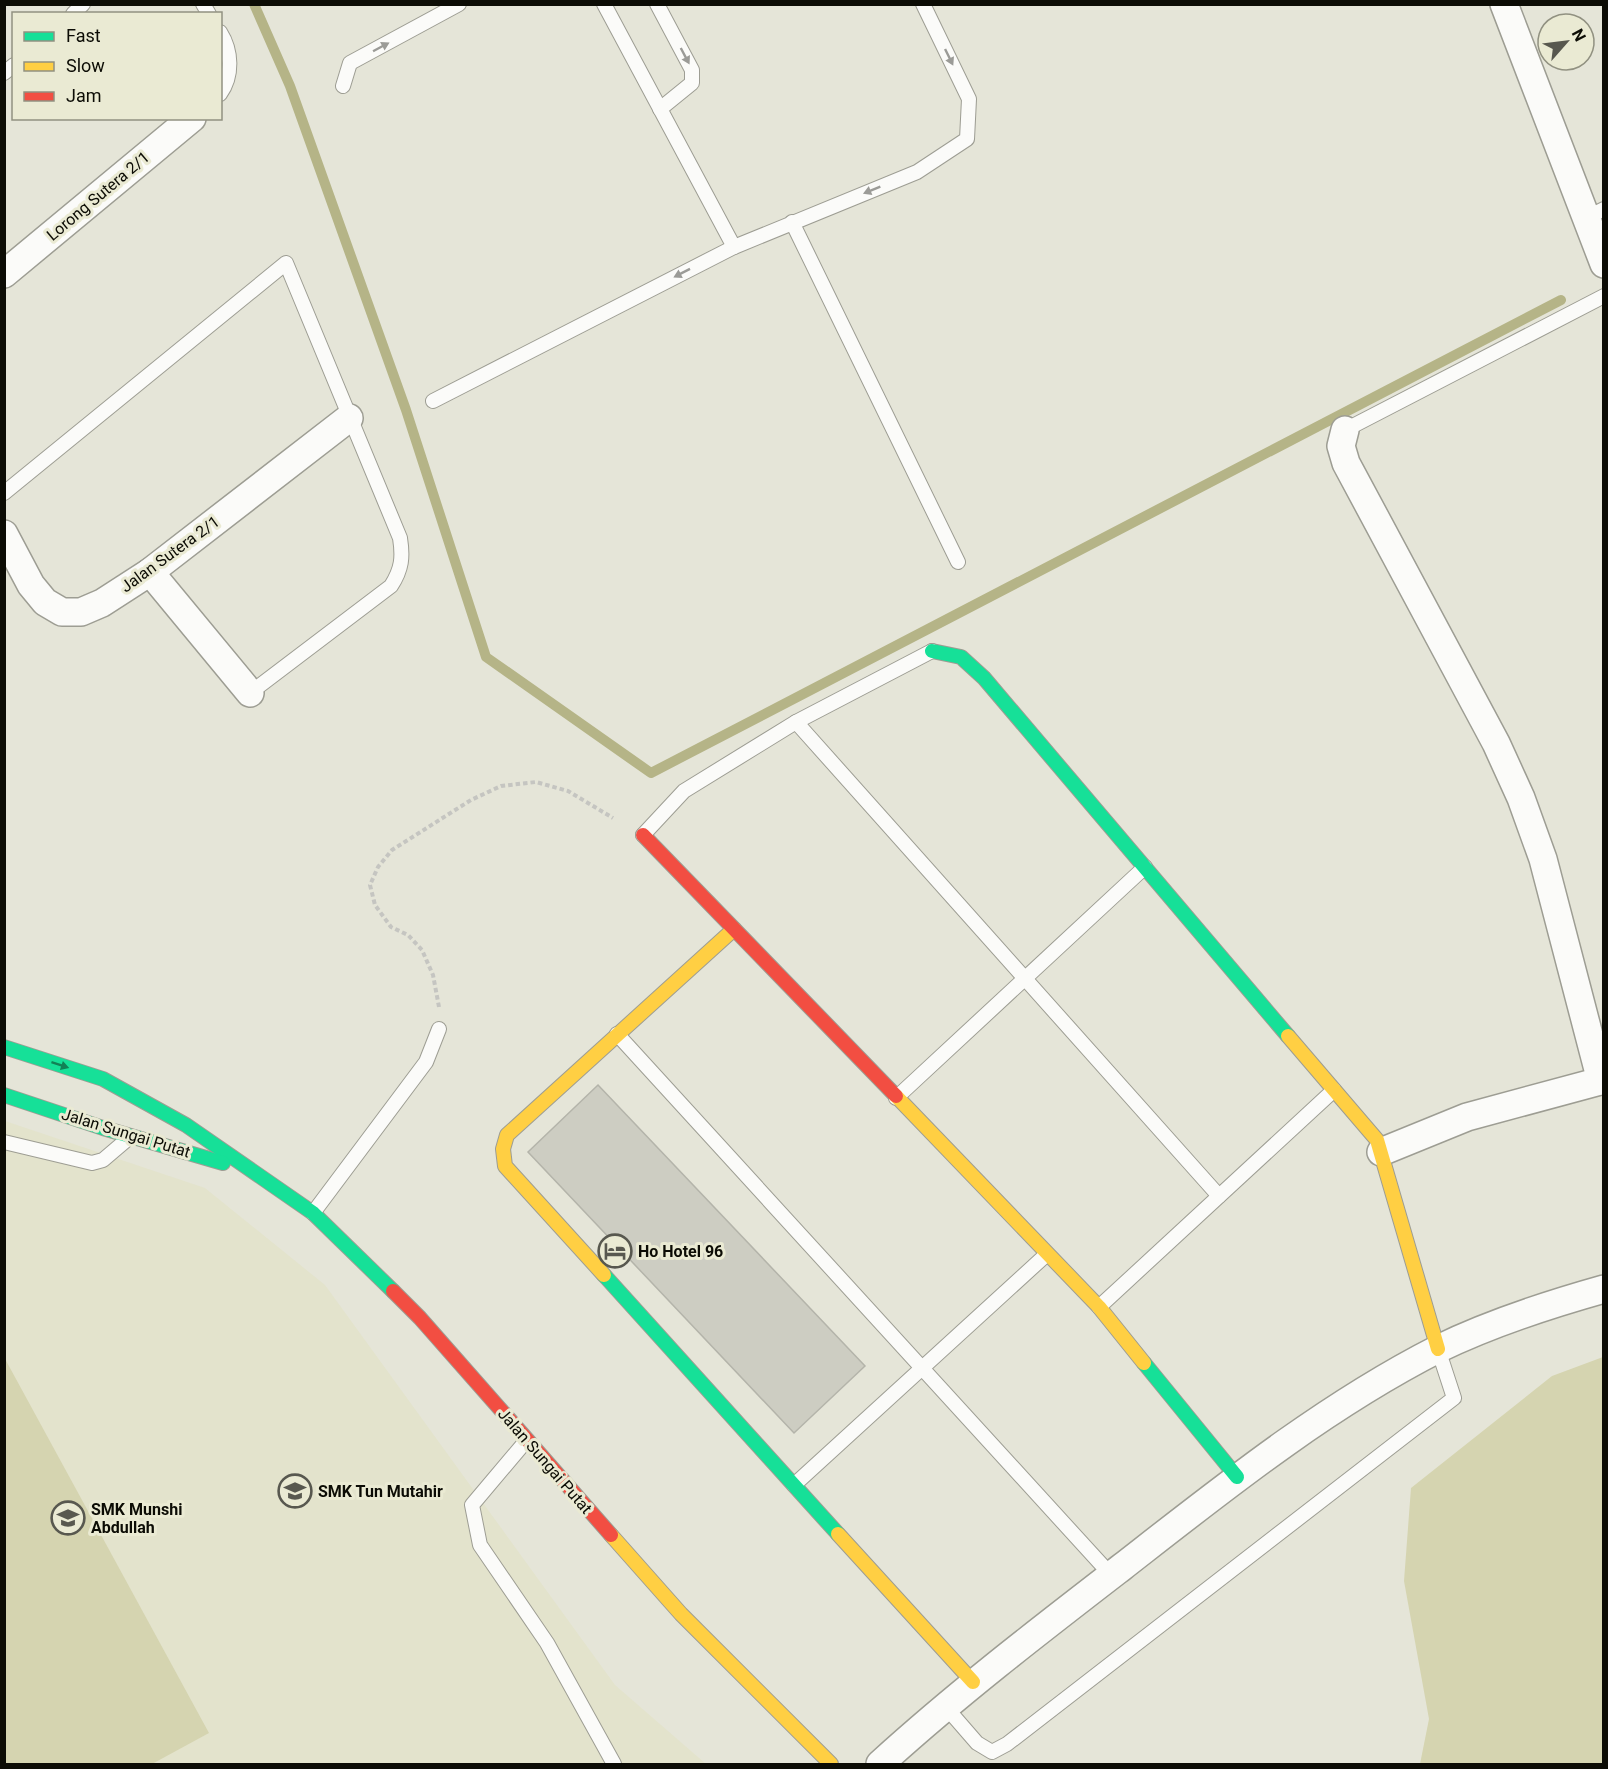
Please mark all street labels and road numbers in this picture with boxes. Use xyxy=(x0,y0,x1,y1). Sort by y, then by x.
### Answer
street label: Lorong Sutera 2/1 xyxy=(43,147,153,245)
street label: Jalan Sutera 2/1 xyxy=(117,512,223,596)
street label: Jalan Sungai Putat xyxy=(59,1104,193,1162)
street label: Jalan Sungai Putat xyxy=(494,1404,596,1518)

